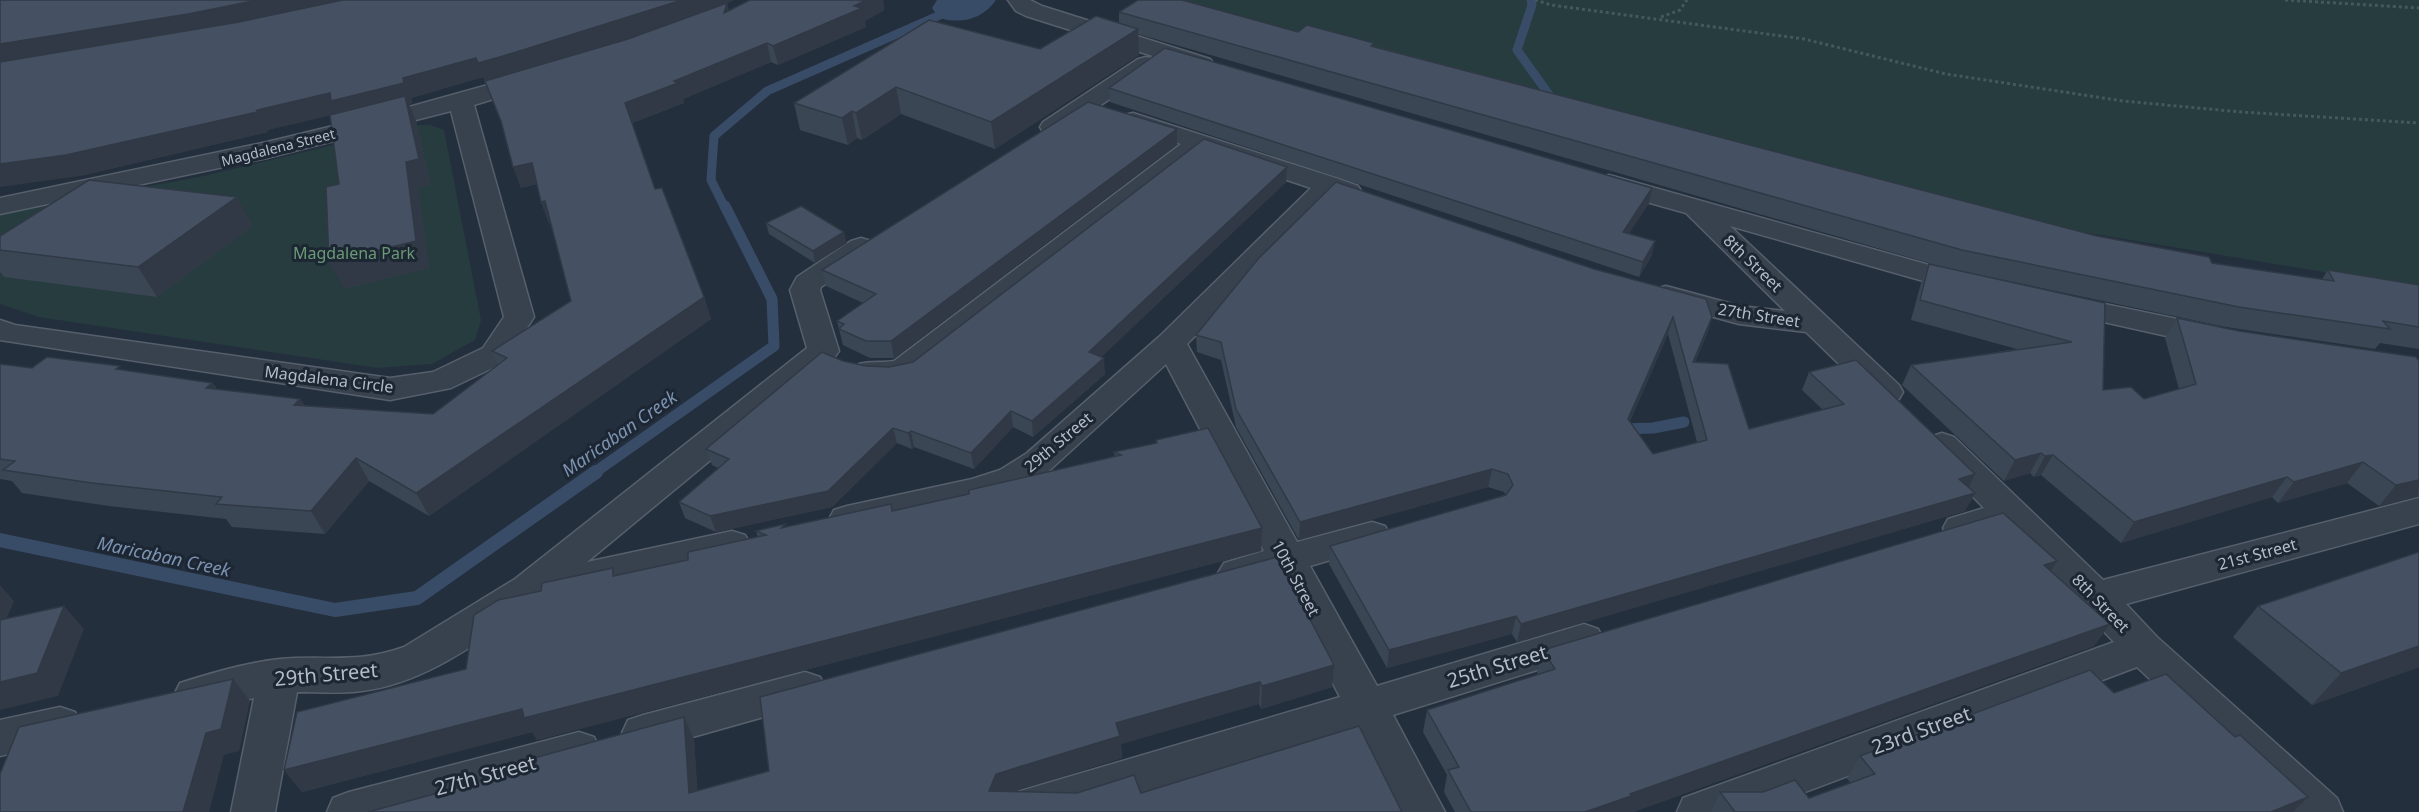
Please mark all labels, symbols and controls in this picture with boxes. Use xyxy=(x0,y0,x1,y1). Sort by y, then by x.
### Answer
street label: Magdalena Street xyxy=(219,124,337,170)
street label: 8th Street xyxy=(1719,230,1787,297)
park label: Magdalena Park xyxy=(293,242,416,264)
street label: 27th Street xyxy=(1716,298,1802,332)
street label: Magdalena Circle xyxy=(263,360,395,398)
water label: Maricaban Creek xyxy=(557,384,682,482)
street label: 29th Street xyxy=(1019,407,1097,477)
water label: Maricaban Creek xyxy=(95,530,234,582)
street label: 21st Street xyxy=(2215,533,2299,575)
street label: 10th Street xyxy=(1267,536,1325,620)
street label: 8th Street xyxy=(2068,569,2135,637)
street label: 25th Street xyxy=(1444,638,1550,694)
street label: 29th Street xyxy=(273,656,379,692)
street label: 23rd Street xyxy=(1867,700,1975,760)
street label: 27th Street xyxy=(432,749,538,801)

